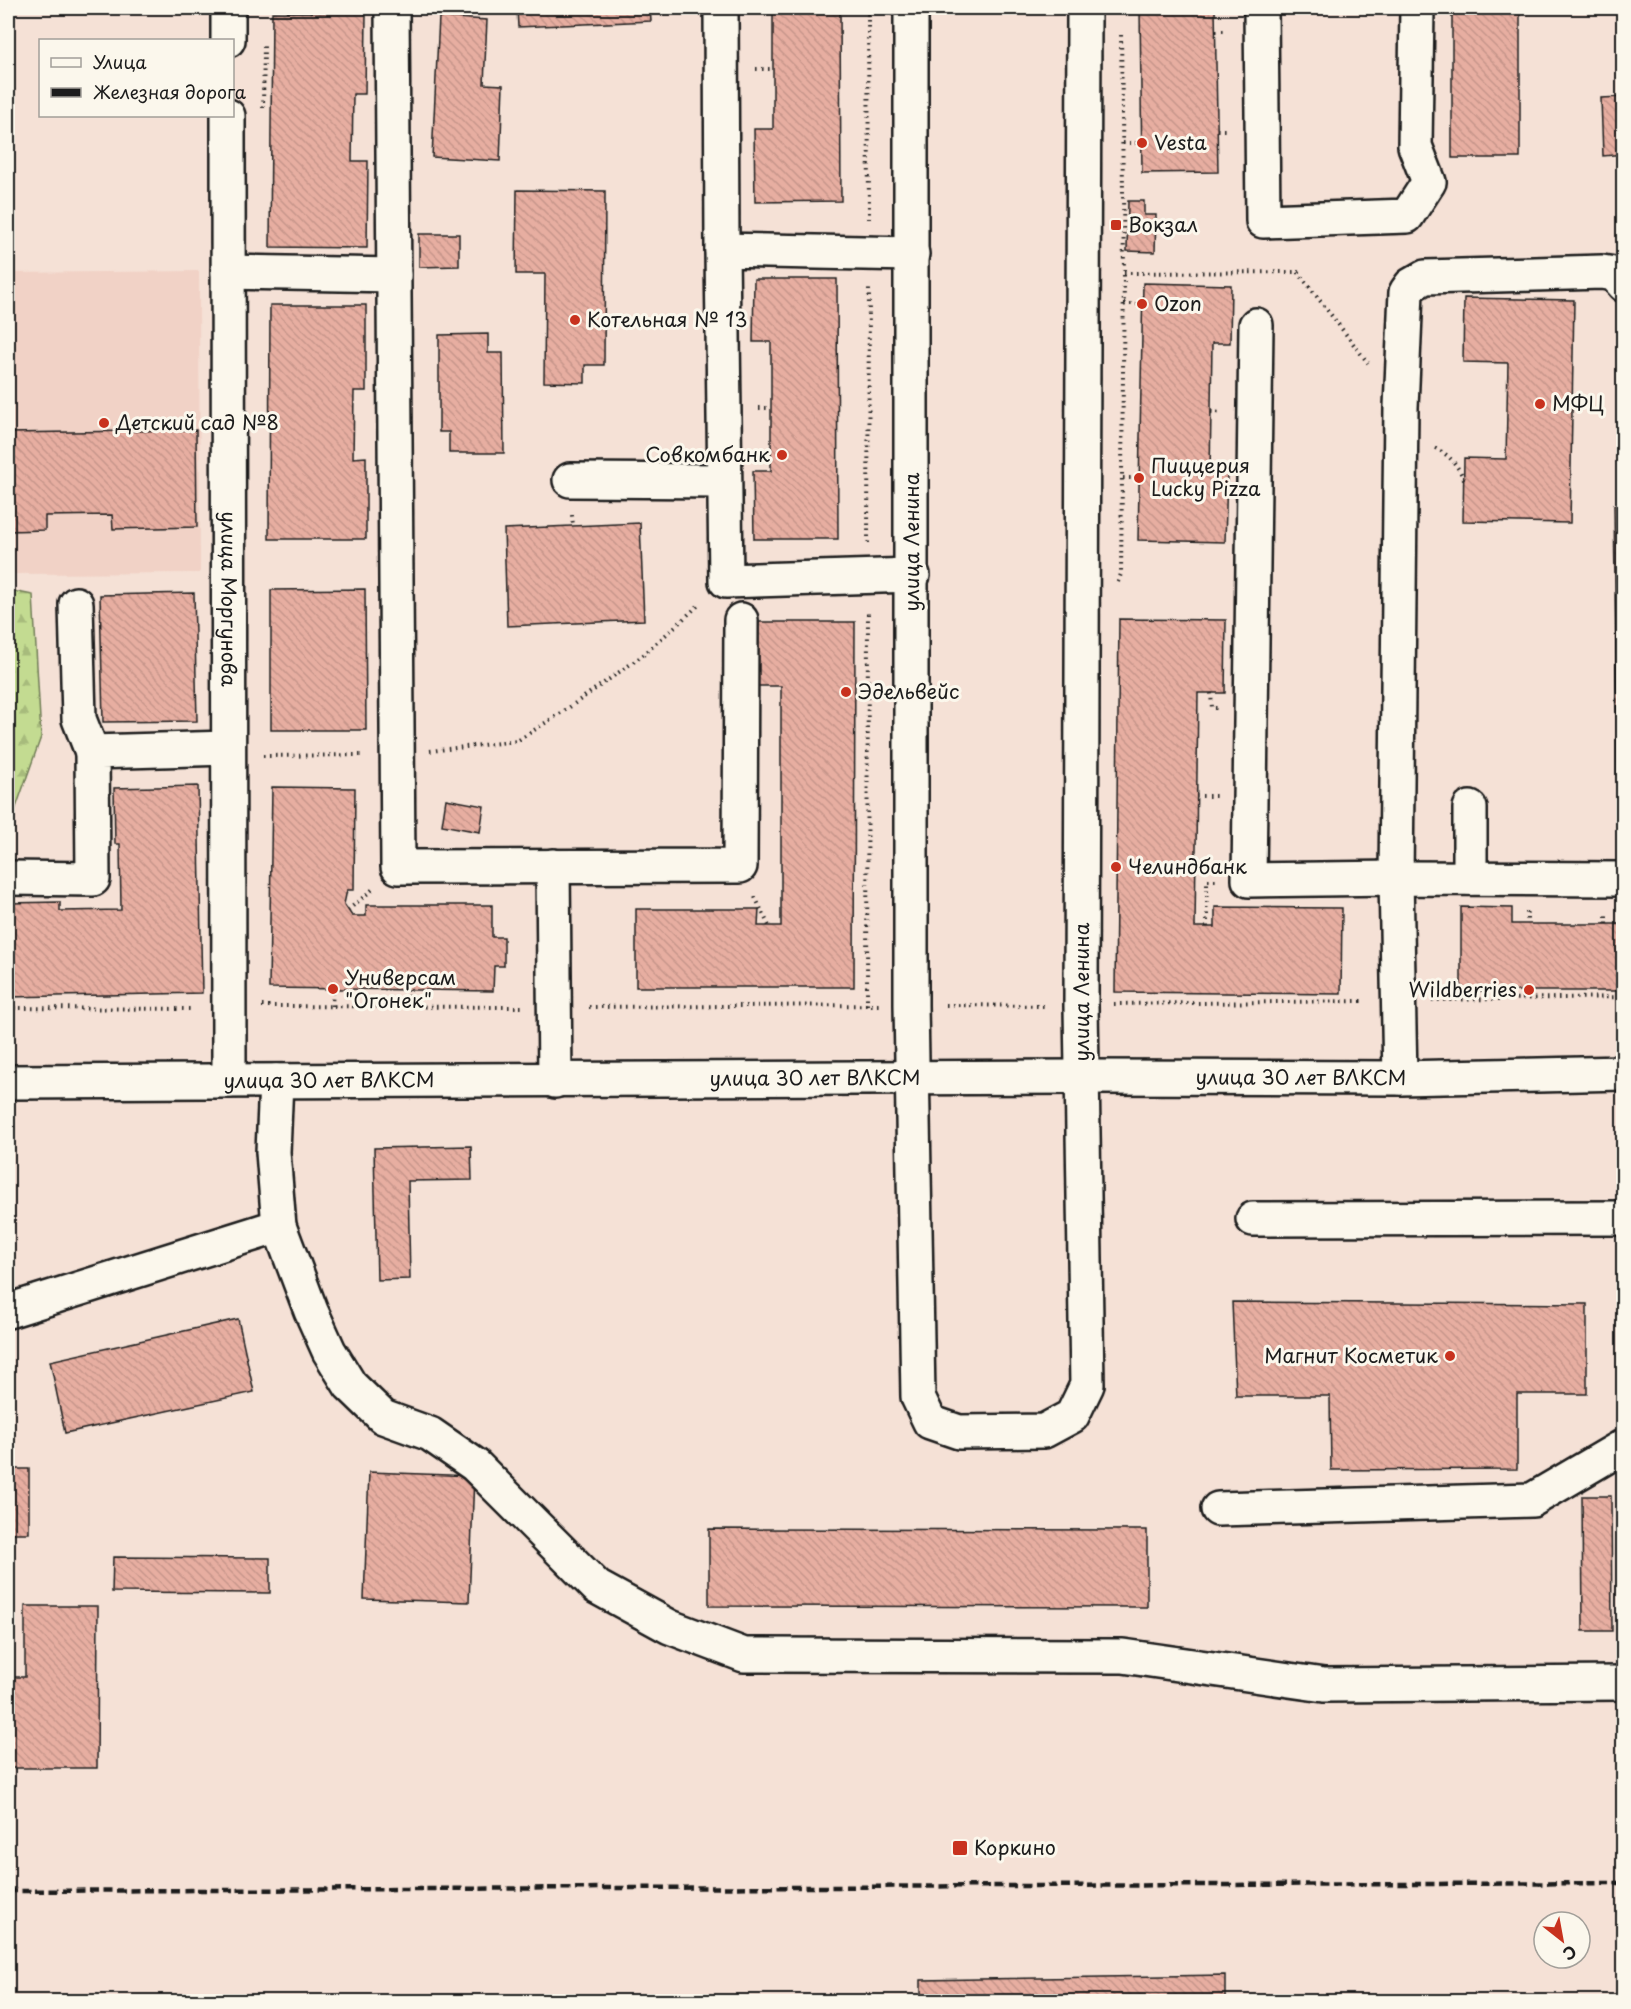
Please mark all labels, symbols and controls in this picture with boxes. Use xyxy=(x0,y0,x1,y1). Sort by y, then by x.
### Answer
legend xyxy=(39,39,234,117)
text: Улица xyxy=(93,48,147,75)
text: Железная дорога xyxy=(93,78,247,105)
place label: Vesta xyxy=(1154,127,1207,157)
marker: Vesta xyxy=(1135,136,1149,150)
place label: Вокзал xyxy=(1128,209,1198,239)
marker: Вокзал xyxy=(1109,218,1123,232)
place label: Ozon xyxy=(1154,288,1202,318)
marker: Ozon xyxy=(1135,297,1149,311)
place label: Котельная № 13 xyxy=(587,304,747,334)
marker: Котельная № 13 xyxy=(568,313,582,327)
place label: МФЦ xyxy=(1552,388,1604,418)
marker: МФЦ xyxy=(1533,397,1547,411)
place label: Детский сад №8 xyxy=(115,407,279,437)
marker: Детский сад №8 xyxy=(97,416,111,430)
place label: Совкомбанк xyxy=(645,439,770,469)
marker: Совкомбанк xyxy=(775,448,789,462)
place label: Пиццерия Lucky Pizza xyxy=(1151,450,1261,503)
marker: Пиццерия Lucky Pizza xyxy=(1132,471,1146,485)
street label: улица Ленина xyxy=(896,472,926,611)
street label: улица Моргунова xyxy=(214,511,245,687)
place label: Эдельвейс xyxy=(858,676,959,706)
marker: Эдельвейс xyxy=(839,685,853,699)
place label: Челиндбанк xyxy=(1128,851,1247,881)
marker: Челиндбанк xyxy=(1109,860,1123,874)
street label: улица Ленина xyxy=(1066,922,1096,1061)
place label: Универсам "Огонек" xyxy=(345,962,457,1015)
place label: Wildberries xyxy=(1408,974,1517,1004)
marker: Универсам "Огонек" xyxy=(326,982,340,996)
marker: Wildberries xyxy=(1522,983,1536,997)
street label: улица 30 лет ВЛКСМ xyxy=(1195,1061,1406,1092)
street label: улица 30 лет ВЛКСМ xyxy=(709,1062,921,1093)
street label: улица 30 лет ВЛКСМ xyxy=(223,1064,435,1095)
place label: Магнит Косметик xyxy=(1264,1340,1438,1370)
marker: Магнит Косметик xyxy=(1443,1349,1457,1363)
place label: Коркино xyxy=(974,1832,1056,1862)
marker: Коркино xyxy=(951,1839,969,1857)
north arrow xyxy=(1532,1910,1592,1970)
text: С xyxy=(1559,1940,1582,1967)

